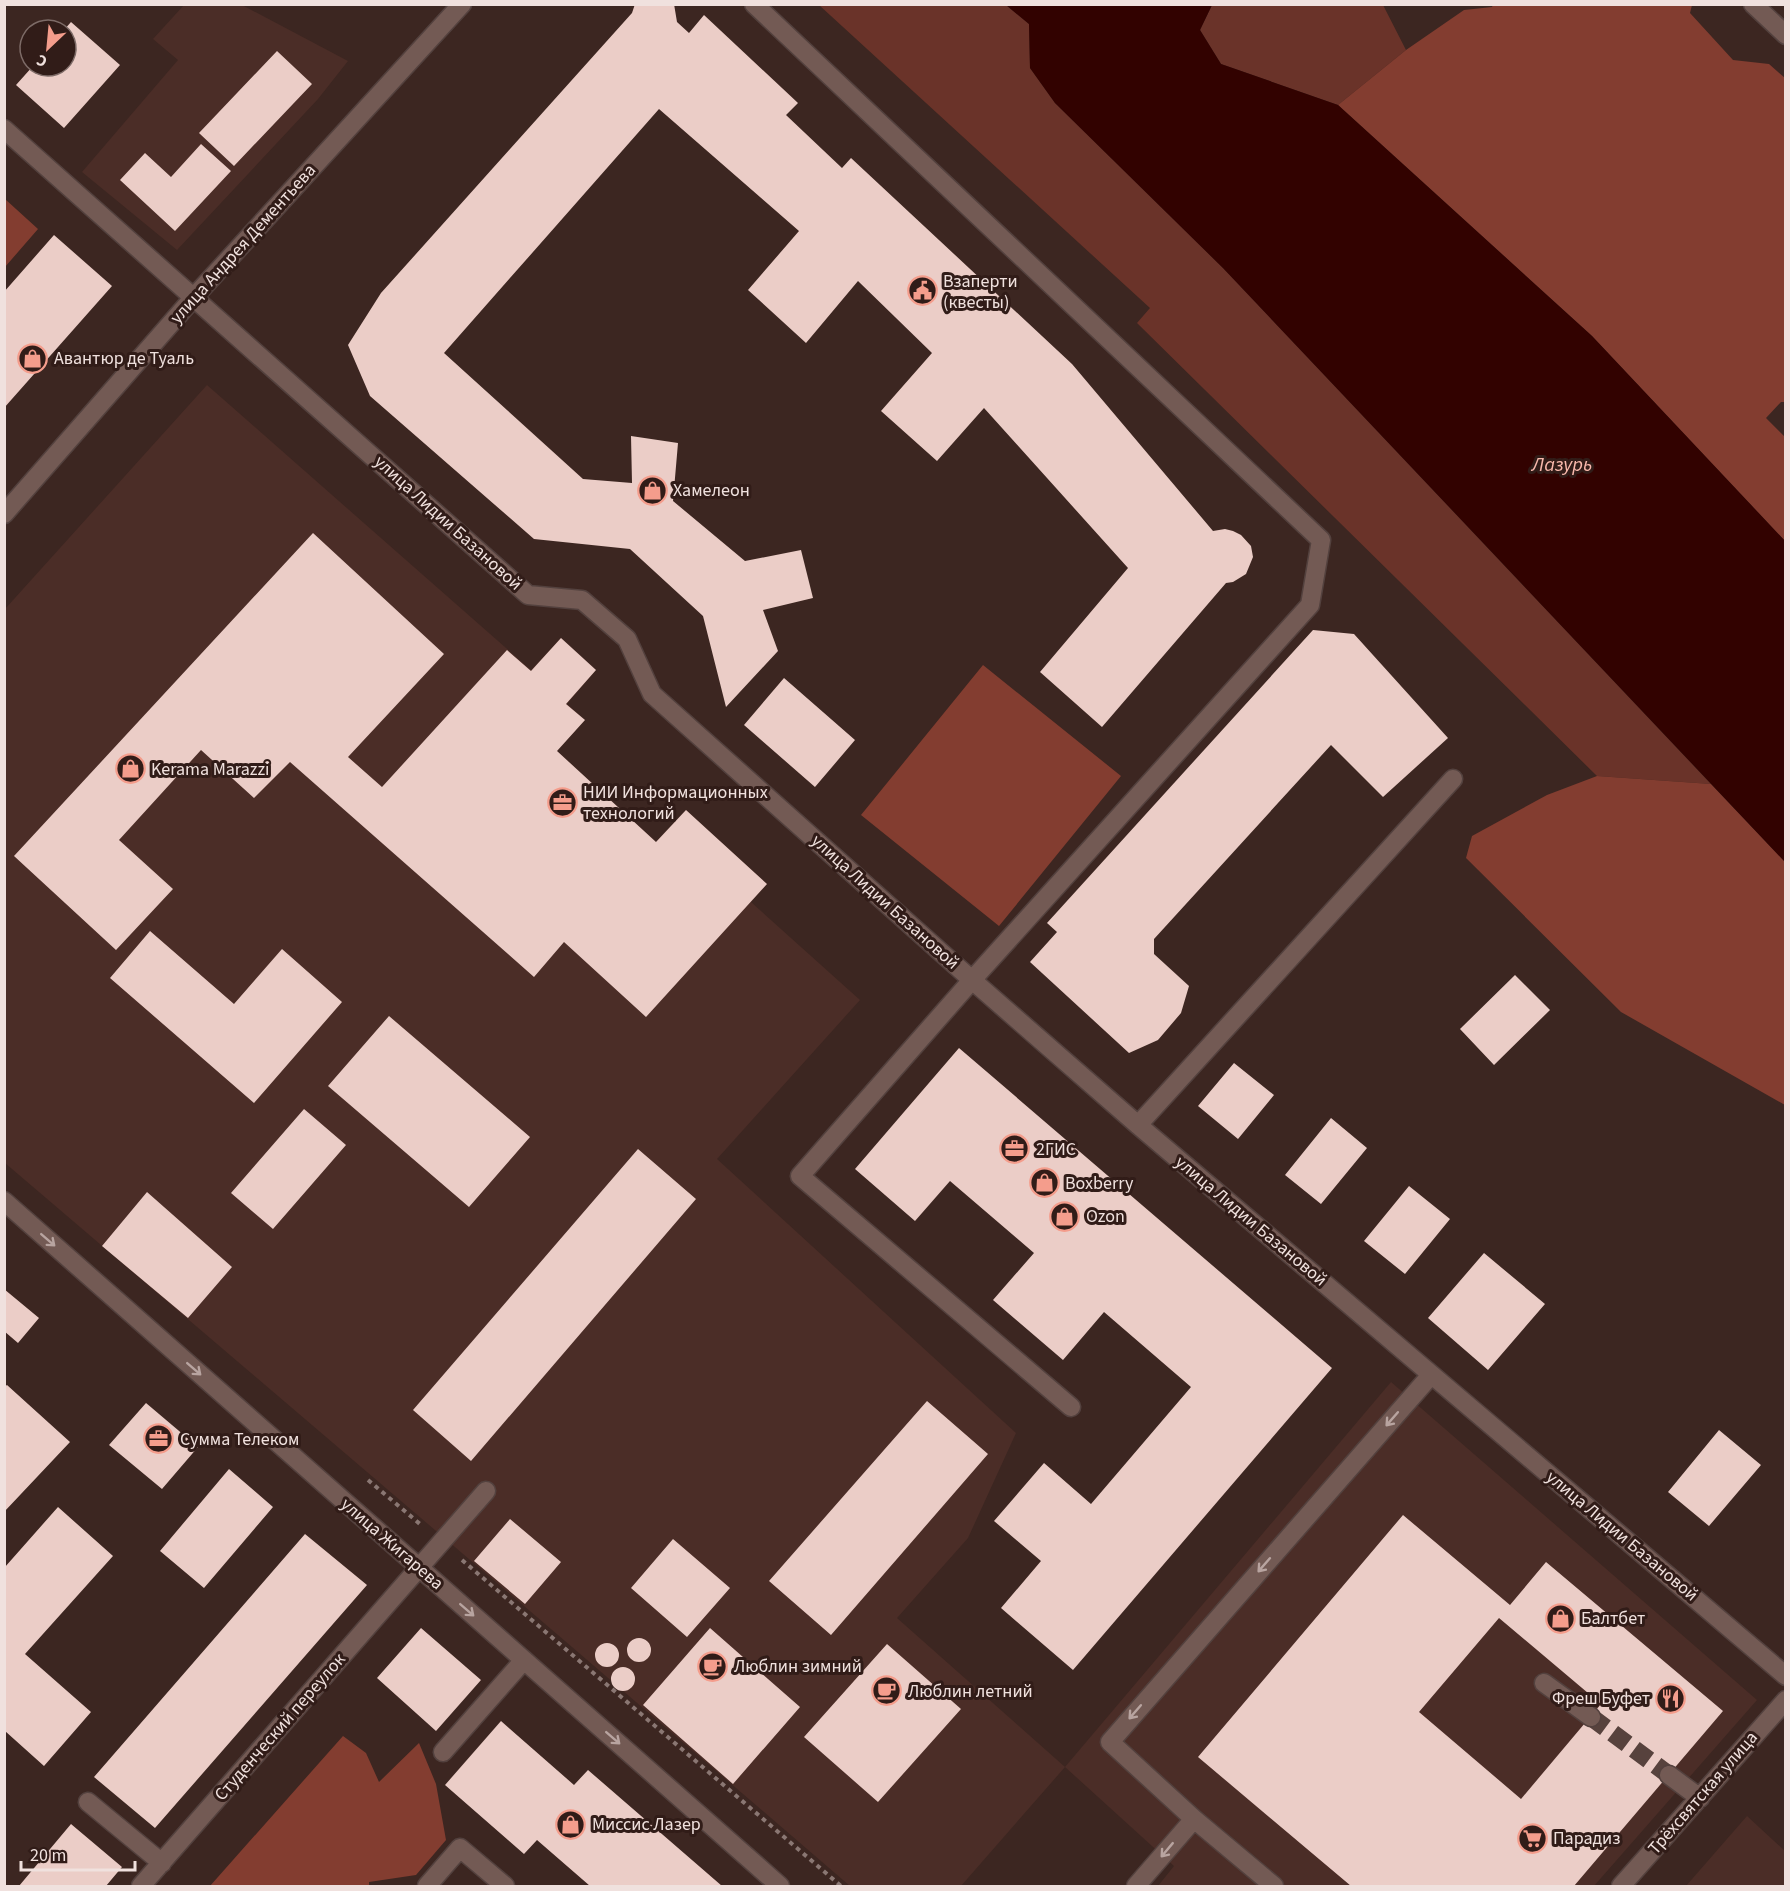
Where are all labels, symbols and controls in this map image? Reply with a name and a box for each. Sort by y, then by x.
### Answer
north arrow [18,18,78,78]
text: С [33,49,51,73]
street label: улица Андрея Дементьева [164,159,322,329]
place label: Взаперти (квесты) [943,269,1018,315]
public building icon: Взаперти (квесты) [906,275,938,307]
shop icon: Авантюр де Туаль [17,342,49,374]
place label: Авантюр де Туаль [54,346,194,371]
street label: улица Лидии Базановой [368,450,528,596]
water label: Лазурь [1531,451,1592,479]
shop icon: Хамелеон [636,474,668,506]
place label: Хамелеон [673,478,750,503]
shop icon: Kerama Marazzi [114,753,146,785]
place label: Kerama Marazzi [151,757,269,782]
place label: НИИ Информационных технологий [583,780,768,826]
office icon: НИИ Информационных технологий [546,786,578,818]
street label: улица Лидии Базановой [805,829,965,975]
office icon: 2ГИС [999,1133,1031,1165]
place label: 2ГИС [1036,1137,1076,1162]
street label: улица Лидии Базановой [1170,1150,1332,1292]
shop icon: Boxberry [1028,1167,1060,1199]
place label: Boxberry [1065,1171,1134,1196]
shop icon: Ozon [1049,1200,1081,1232]
place label: Ozon [1086,1204,1125,1229]
one-way arrow [40,1233,55,1247]
one-way arrow [187,1362,202,1376]
one-way arrow [1385,1411,1399,1426]
office icon: Сумма Телеком [143,1423,175,1455]
place label: Сумма Телеком [180,1427,300,1452]
street label: улица Лидии Базановой [1541,1465,1703,1607]
street label: улица Жигарева [335,1492,449,1596]
one-way arrow [1257,1557,1271,1572]
shop icon: Балтбет [1544,1602,1576,1634]
one-way arrow [459,1603,475,1616]
place label: Балтбет [1581,1606,1645,1631]
street label: Студенческий переулок [209,1648,351,1806]
cafe icon: Люблин зимний [697,1650,729,1682]
place label: Люблин зимний [734,1654,862,1679]
cafe icon: Люблин летний [871,1675,903,1707]
place label: Люблин летний [908,1679,1033,1704]
restaurant icon: Фреш Буфет [1655,1682,1687,1714]
place label: Фреш Буфет [1552,1686,1650,1711]
one-way arrow [1128,1704,1142,1719]
street label: Трёхсвятская улица [1642,1726,1764,1860]
one-way arrow [605,1732,621,1745]
shop icon: Миссис Лазер [555,1808,587,1840]
place label: Миссис Лазер [592,1812,701,1837]
supermarket icon: Парадиз [1516,1822,1548,1854]
place label: Парадиз [1553,1826,1620,1851]
scale bar [21,1834,135,1872]
one-way arrow [1161,1842,1174,1858]
text: 20 m [30,1843,66,1868]

